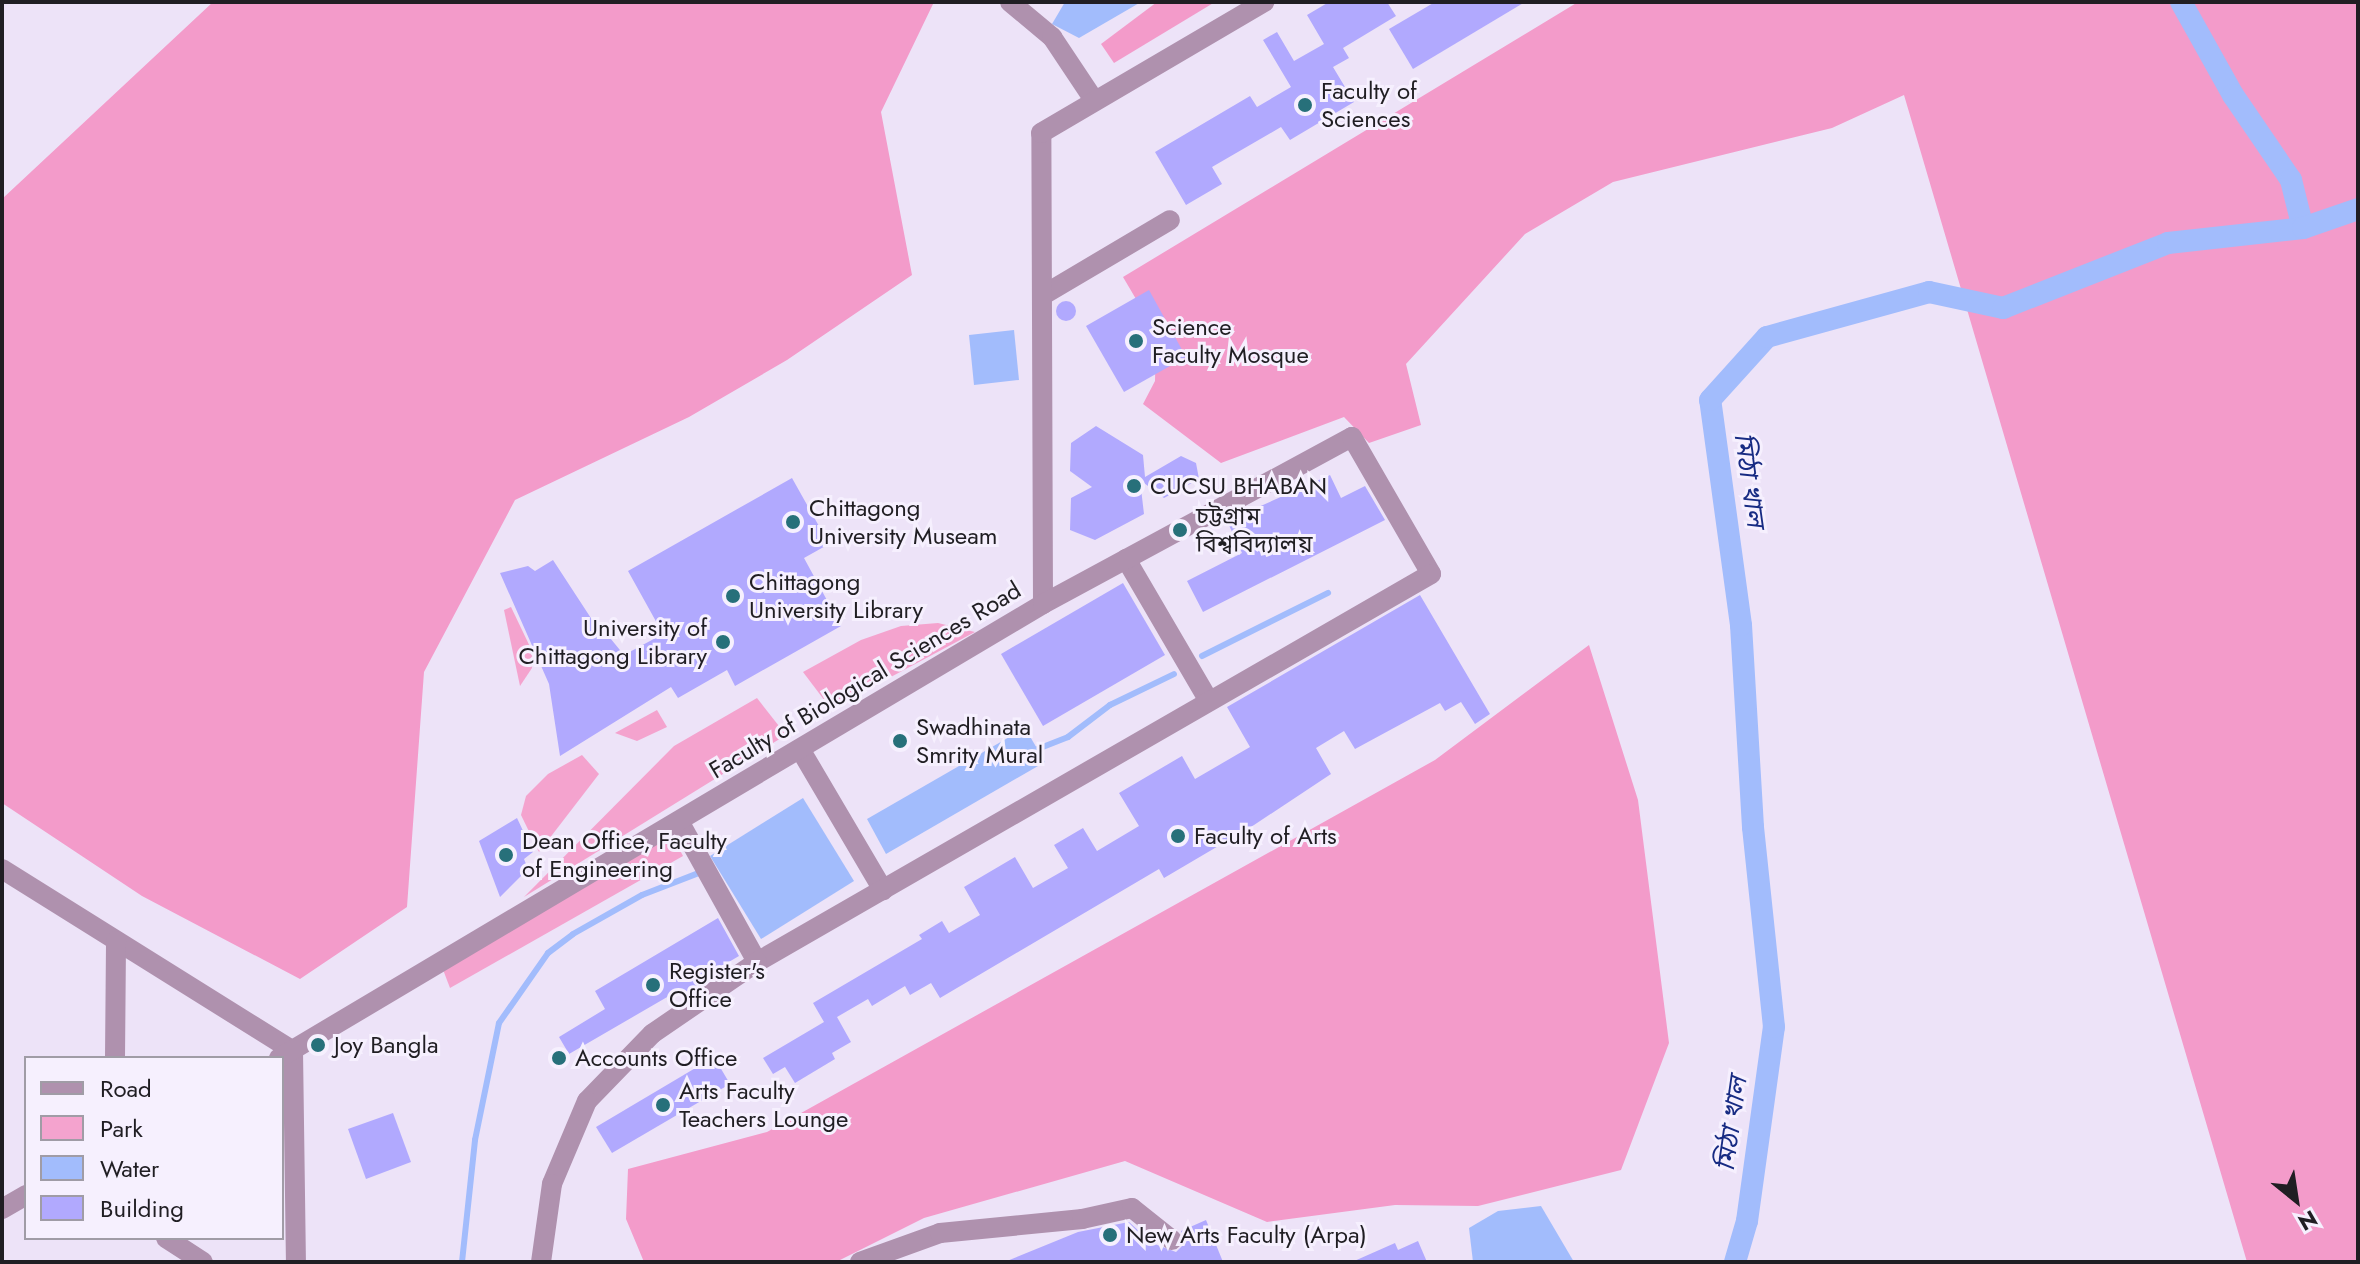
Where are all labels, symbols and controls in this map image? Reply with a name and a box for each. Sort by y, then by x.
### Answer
place label: Faculty of Sciences [1321,77,1417,133]
marker: Faculty of Sciences [1296,96,1314,114]
place label: Science Faculty Mosque [1152,313,1309,369]
marker: Science Faculty Mosque [1127,332,1145,350]
water label: মিঠা খাল [1727,431,1771,529]
place label: CUCSU BHABAN [1150,472,1327,500]
marker: CUCSU BHABAN [1125,477,1143,495]
place label: Chittagong University Museam [809,494,997,550]
place label: চট্টগ্রাম বিশ্ববিদ্যালয় [1196,502,1312,558]
marker: Chittagong University Museam [784,513,802,531]
marker: চট্টগ্রাম বিশ্ববিদ্যালয় [1171,521,1189,539]
place label: Chittagong University Library [749,568,923,624]
street label: Faculty of Biological Sciences Road [704,575,1026,785]
marker: Chittagong University Library [724,587,742,605]
place label: University of Chittagong Library [518,614,707,670]
marker: University of Chittagong Library [714,633,732,651]
place label: Swadhinata Smrity Mural [916,713,1043,769]
marker: Swadhinata Smrity Mural [891,732,909,750]
place label: Faculty of Arts [1194,822,1337,850]
place label: Dean Office, Faculty of Engineering [522,827,727,883]
marker: Faculty of Arts [1169,827,1187,845]
marker: Dean Office, Faculty of Engineering [497,846,515,864]
place label: Register's Office [669,957,765,1013]
marker: Register's Office [644,976,662,994]
place label: Joy Bangla [334,1031,439,1059]
marker: Joy Bangla [309,1036,327,1054]
place label: Accounts Office [575,1044,737,1072]
marker: Accounts Office [550,1049,568,1067]
legend [24,1056,284,1240]
text: Road [100,1071,152,1106]
water label: মিঠা খাল [1710,1075,1754,1173]
place label: Arts Faculty Teachers Lounge [679,1077,848,1133]
marker: Arts Faculty Teachers Lounge [654,1096,672,1114]
text: Park [100,1111,143,1146]
text: Water [100,1151,159,1186]
north arrow [2256,1160,2336,1240]
text: Building [100,1191,184,1226]
text: N [2292,1203,2324,1239]
place label: New Arts Faculty (Arpa) [1126,1221,1367,1249]
marker: New Arts Faculty (Arpa) [1101,1226,1119,1244]

